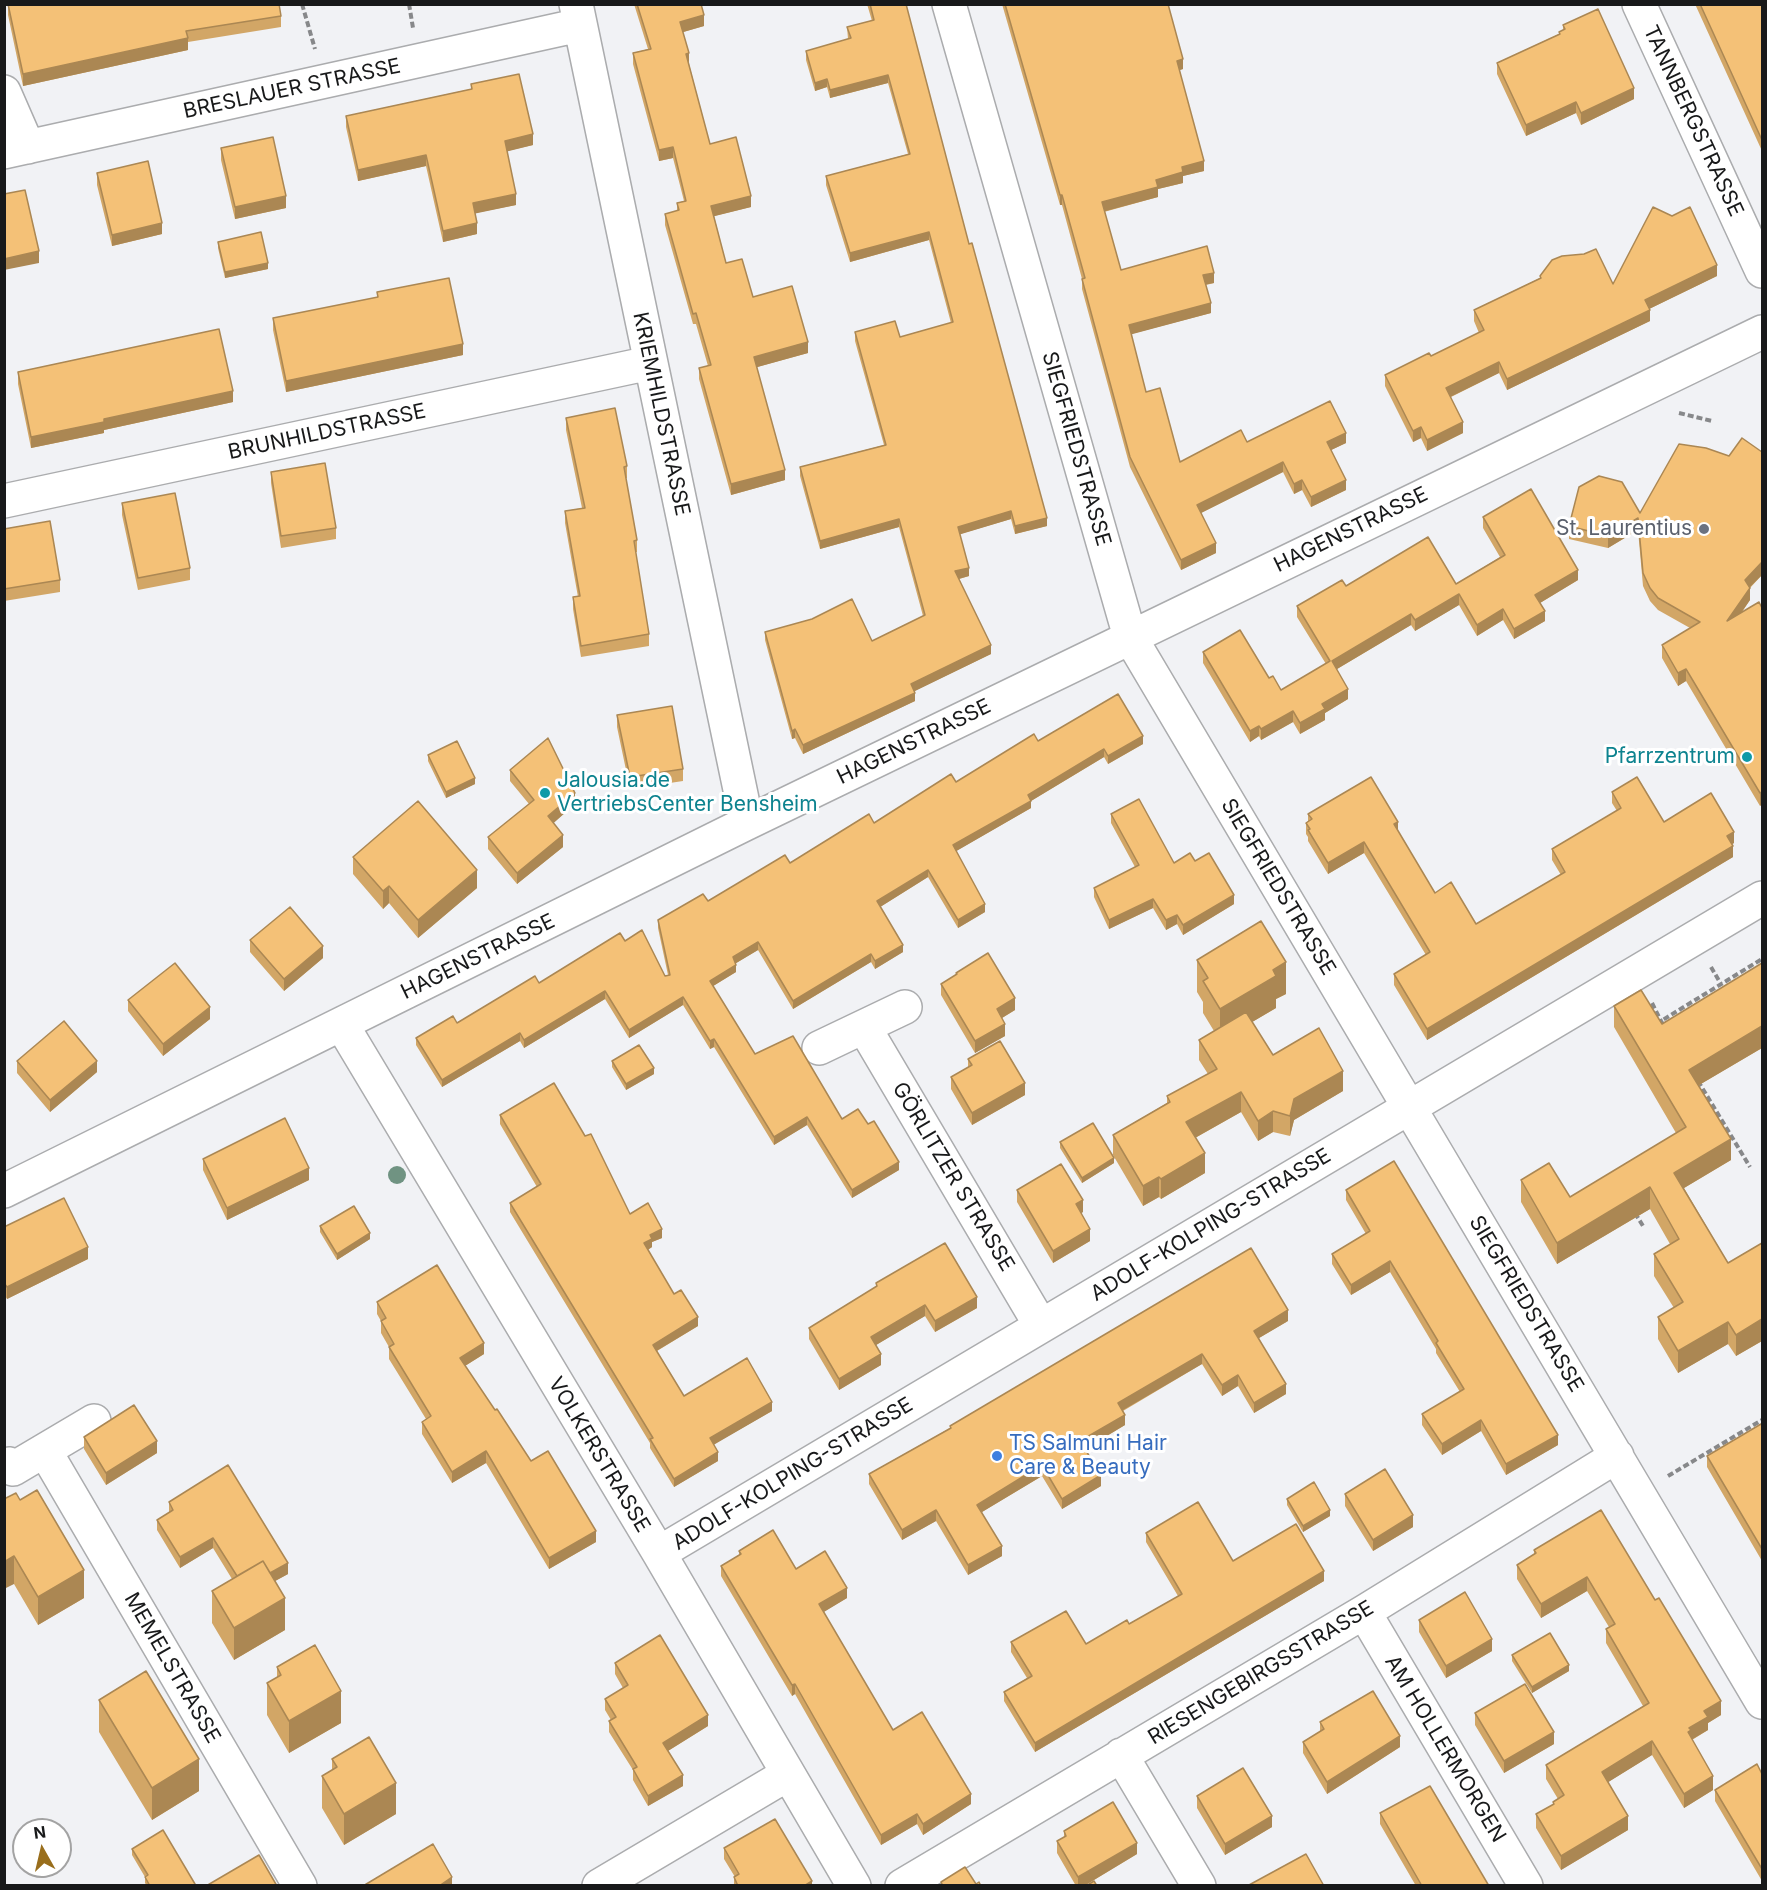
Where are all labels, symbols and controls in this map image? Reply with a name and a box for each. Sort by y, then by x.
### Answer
street label: TANNBERGSTRASSE [1638,21,1748,221]
street label: BRESLAUER STRASSE [181,54,403,124]
street label: KRIEMHILDSTRASSE [627,310,695,518]
street label: SIEGFRIEDSTRASSE [1036,349,1116,549]
street label: BRUNHILDSTRASSE [226,399,428,465]
street label: HAGENSTRASSE [1270,482,1432,578]
place label: St. Laurentius [1556,516,1692,542]
marker: St. Laurentius [1697,522,1711,536]
street label: HAGENSTRASSE [833,694,995,790]
place label: Pfarrzentrum [1605,744,1735,770]
marker: Pfarrzentrum [1740,750,1754,764]
place label: Jalousia.de VertriebsCenter Bensheim [557,768,818,818]
marker: Jalousia.de VertriebsCenter Bensheim [538,786,552,800]
street label: SIEGFRIEDSTRASSE [1215,794,1341,980]
street label: HAGENSTRASSE [397,909,559,1005]
street label: GÖRLITZER STRASSE [887,1078,1019,1276]
street label: ADOLF-KOLPING-STRASSE [1086,1143,1336,1307]
street label: SIEGFRIEDSTRASSE [1463,1211,1589,1397]
street label: VOLKERSTRASSE [543,1373,655,1537]
street label: ADOLF-KOLPING-STRASSE [668,1392,918,1556]
place label: TS Salmuni Hair Care & Beauty [1009,1431,1167,1481]
marker: TS Salmuni Hair Care & Beauty [990,1449,1004,1463]
street label: MEMELSTRASSE [119,1588,225,1748]
street label: RIESENGEBIRGSSTRASSE [1144,1596,1378,1750]
street label: AM HOLLERMORGEN [1379,1651,1511,1847]
north arrow [12,1818,72,1878]
text: N [32,1821,47,1843]

